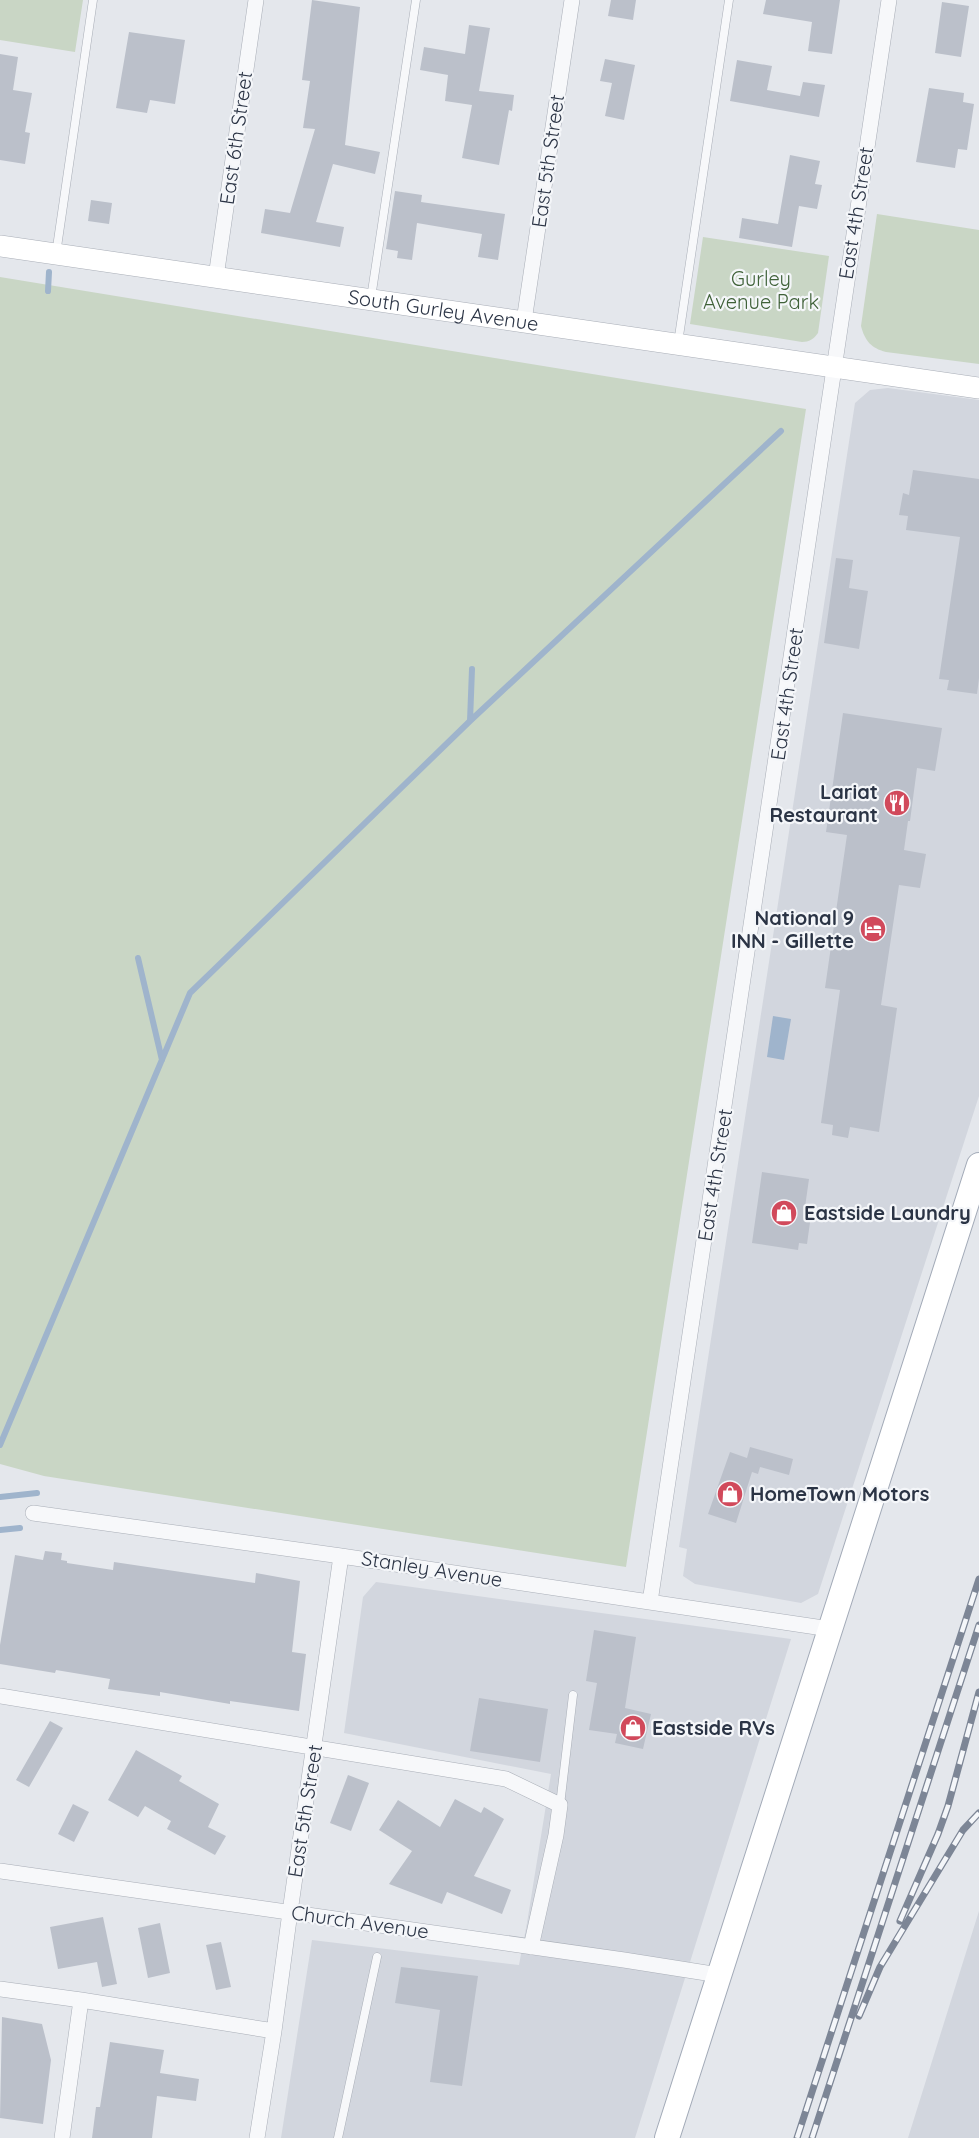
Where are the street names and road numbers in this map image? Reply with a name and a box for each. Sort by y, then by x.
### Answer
street label: East 6th Street [214,70,257,206]
street label: East 5th Street [526,92,569,229]
street label: East 4th Street [833,145,878,281]
street label: South Gurley Avenue [347,284,540,336]
street label: East 4th Street [765,626,808,762]
street label: East 4th Street [692,1107,737,1243]
street label: Stanley Avenue [360,1545,504,1592]
street label: East 5th Street [282,1742,327,1879]
street label: Church Avenue [290,1899,430,1944]

